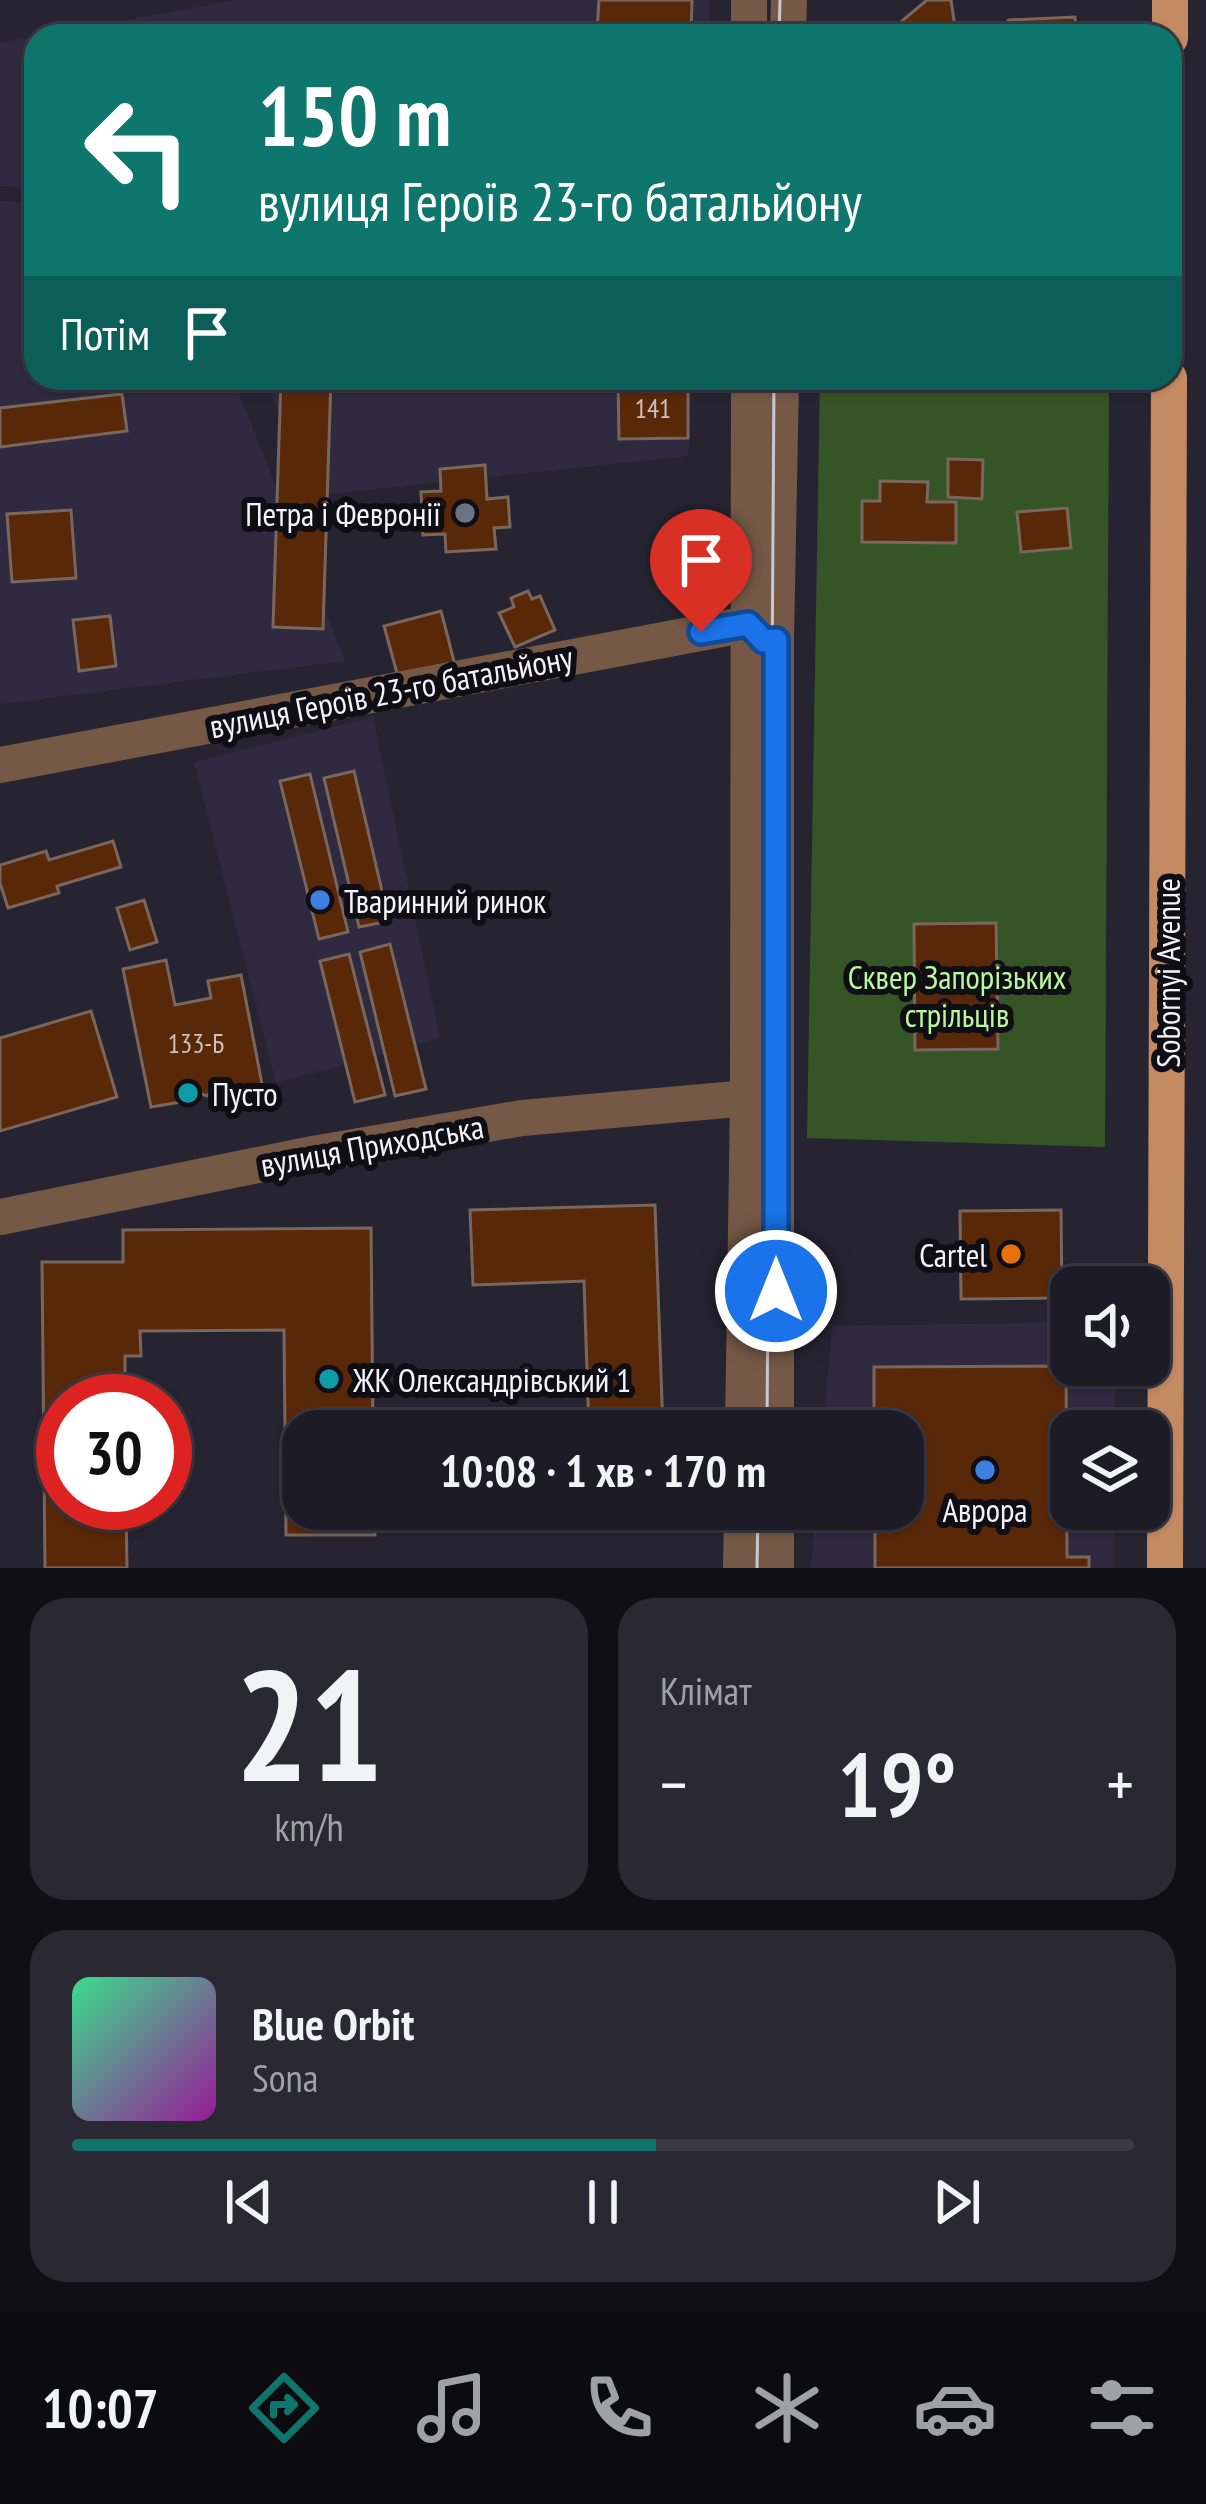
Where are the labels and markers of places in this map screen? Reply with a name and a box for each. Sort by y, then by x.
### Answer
place label: Петра і Февронії [245,492,441,535]
marker: Петра і Февронії [452,500,478,526]
pin [650,509,752,632]
place label: Тваринний ринок [344,879,546,922]
marker: Тваринний ринок [307,887,333,913]
place label: Пусто [212,1072,277,1115]
marker: Пусто [175,1080,201,1106]
place label: Cartel [919,1233,987,1276]
marker: Cartel [998,1241,1024,1267]
place label: ЖК Олександрівський 1 [352,1358,631,1401]
marker: ЖК Олександрівський 1 [316,1366,342,1392]
marker: Аврора [972,1457,998,1483]
place label: Аврора [942,1488,1028,1531]

